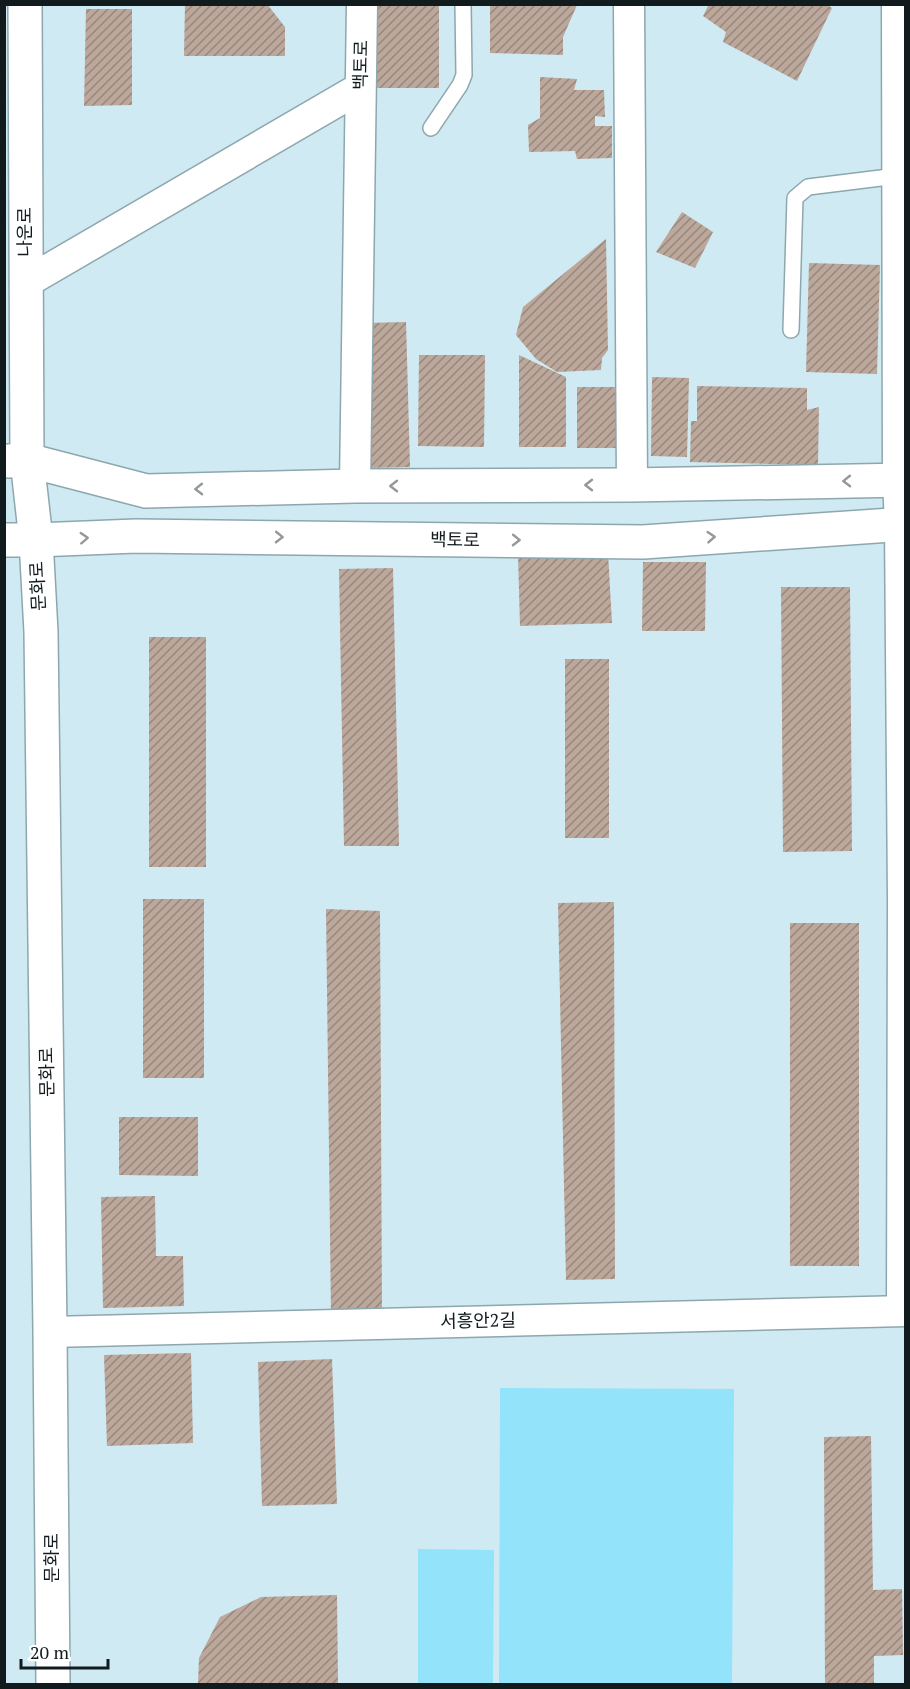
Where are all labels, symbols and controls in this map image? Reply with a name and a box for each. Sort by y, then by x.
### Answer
street label: 백토로 [348,40,372,90]
street label: 나운로 [12,207,36,257]
one-way arrow [843,474,852,487]
one-way arrow [585,479,594,491]
one-way arrow [390,480,399,492]
one-way arrow [195,483,204,496]
street label: 백토로 [430,527,480,551]
one-way arrow [79,531,88,544]
one-way arrow [274,531,283,544]
one-way arrow [706,531,715,544]
one-way arrow [511,534,520,547]
street label: 문화로 [24,561,50,611]
street label: 문화로 [34,1047,58,1097]
street label: 서흥안2길 [440,1307,516,1333]
street label: 문화로 [39,1533,63,1583]
scale bar [21,1632,108,1670]
text: 20 m [30,1640,70,1664]

